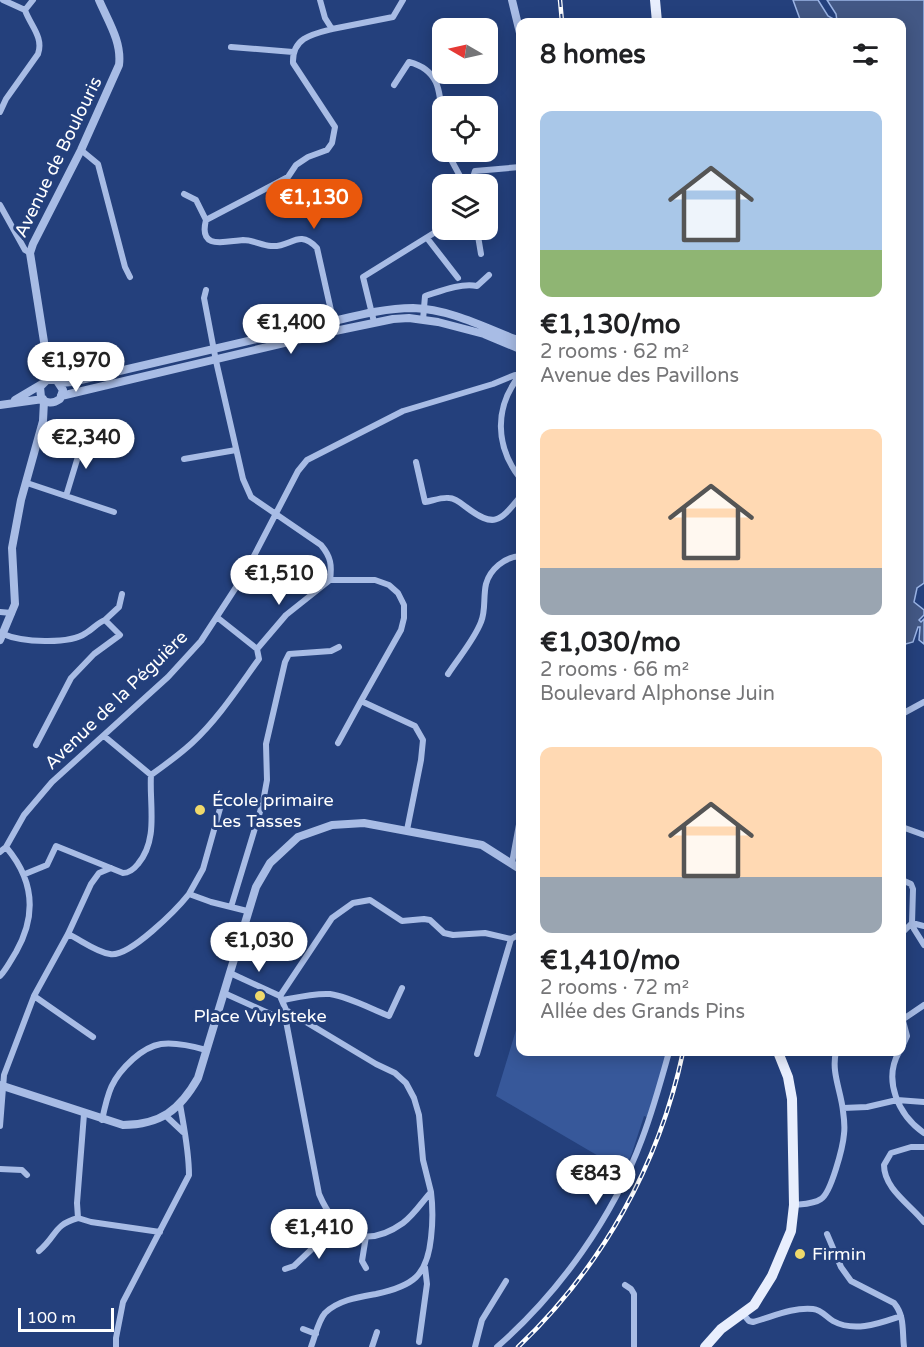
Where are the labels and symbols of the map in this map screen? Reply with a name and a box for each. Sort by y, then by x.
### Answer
north arrow [432,18,498,84]
street label: Avenue de Boulouris [10,73,106,241]
pin: €1,130 [265,179,363,230]
pin: €1,400 [242,304,340,355]
pin: €1,970 [27,342,125,393]
pin: €2,340 [37,419,135,470]
pin: €1,510 [230,555,328,606]
street label: Avenue de la Péguière [40,626,192,774]
place label: École primaire Les Tasses [212,789,334,832]
marker: École primaire Les Tasses [193,803,207,817]
pin: €1,030 [210,922,308,973]
marker: Place Vuylsteke [253,989,267,1003]
place label: Place Vuylsteke [193,1005,327,1027]
pin: €843 [560,1155,632,1206]
pin: €1,410 [270,1209,368,1260]
place label: Firmin [812,1243,866,1265]
marker: Firmin [793,1247,807,1261]
scale bar [18,1305,114,1332]

